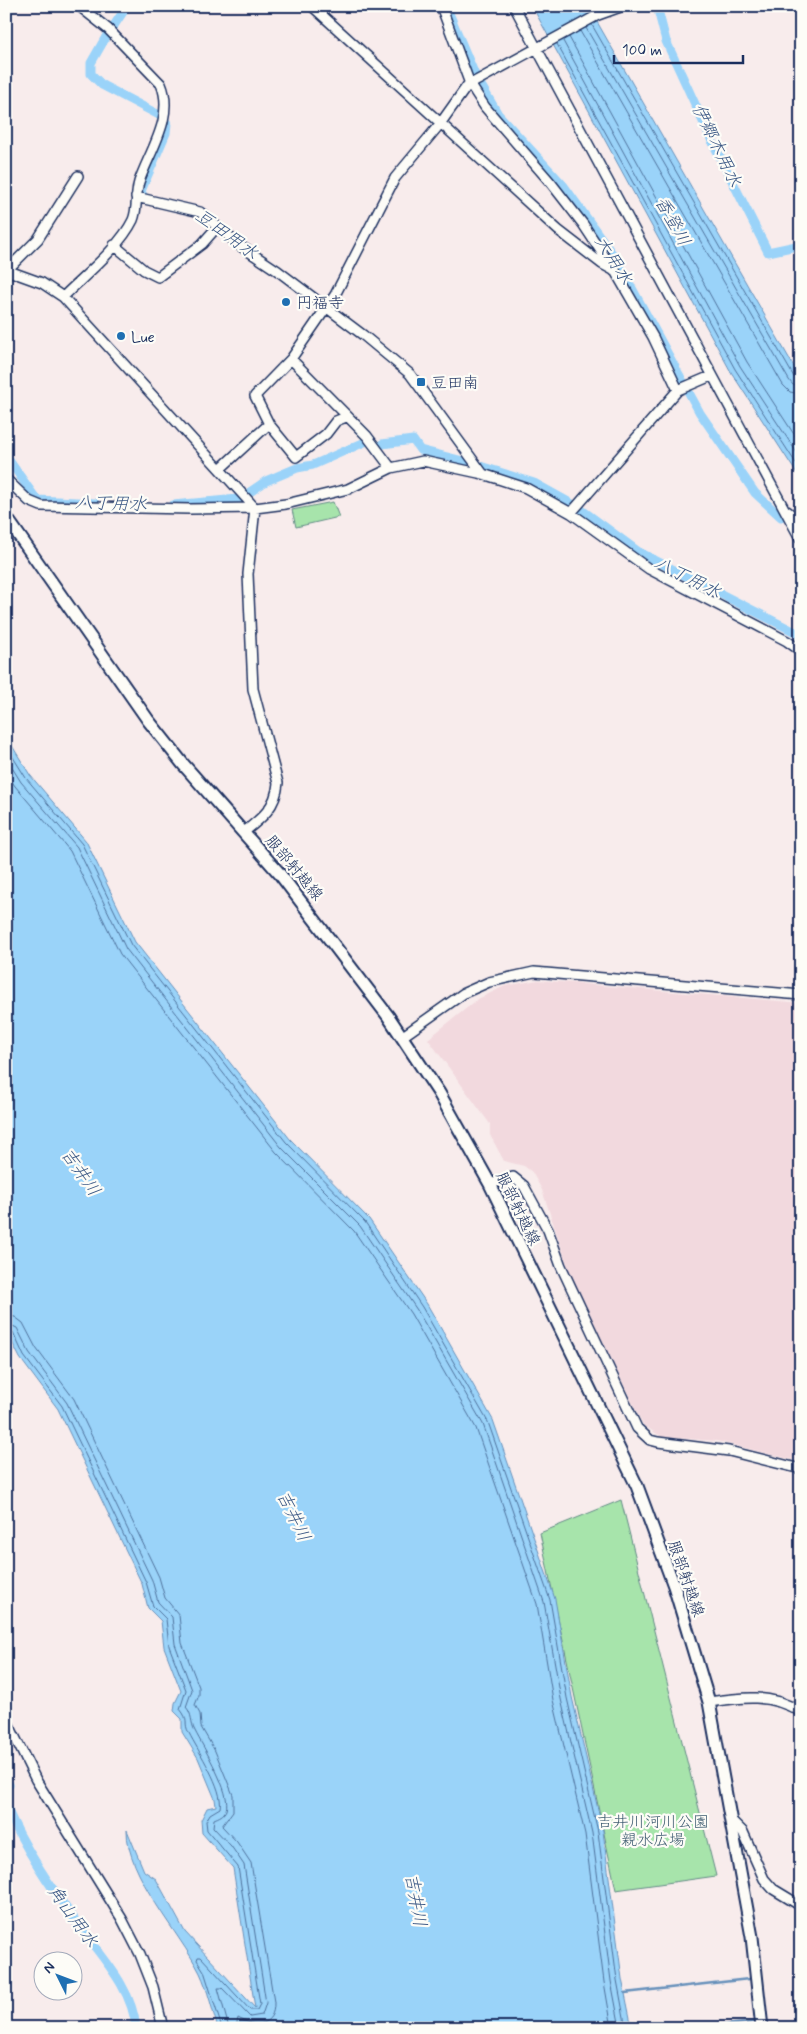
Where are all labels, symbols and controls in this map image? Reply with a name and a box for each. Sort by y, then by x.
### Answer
scale bar [614,32,743,64]
text: 100 m [622,41,662,61]
water label: 伊郷木用水 [686,100,747,191]
water label: 香登川 [649,192,696,251]
water label: 豆田用水 [190,204,263,266]
water label: 大用水 [589,231,638,290]
place label: 円福寺 [296,293,344,314]
marker: 円福寺 [280,296,292,308]
place label: Lue [131,327,155,348]
marker: Lue [115,330,127,342]
place label: 豆田南 [431,373,479,394]
marker: 豆田南 [415,376,427,388]
water label: 八丁用水 [75,491,147,517]
water label: 八丁用水 [650,551,725,605]
street label: 服部射越線 [260,831,328,905]
water label: 吉井川 [55,1144,105,1202]
street label: 服部射越線 [491,1168,545,1249]
water label: 吉井川 [270,1487,316,1546]
street label: 服部射越線 [663,1537,709,1620]
park label: 吉井川河川公園 親水広場 [597,1812,709,1851]
water label: 吉井川 [399,1872,432,1929]
water label: 角山用水 [41,1880,103,1953]
north arrow [32,1952,82,2002]
text: N [39,1958,59,1977]

